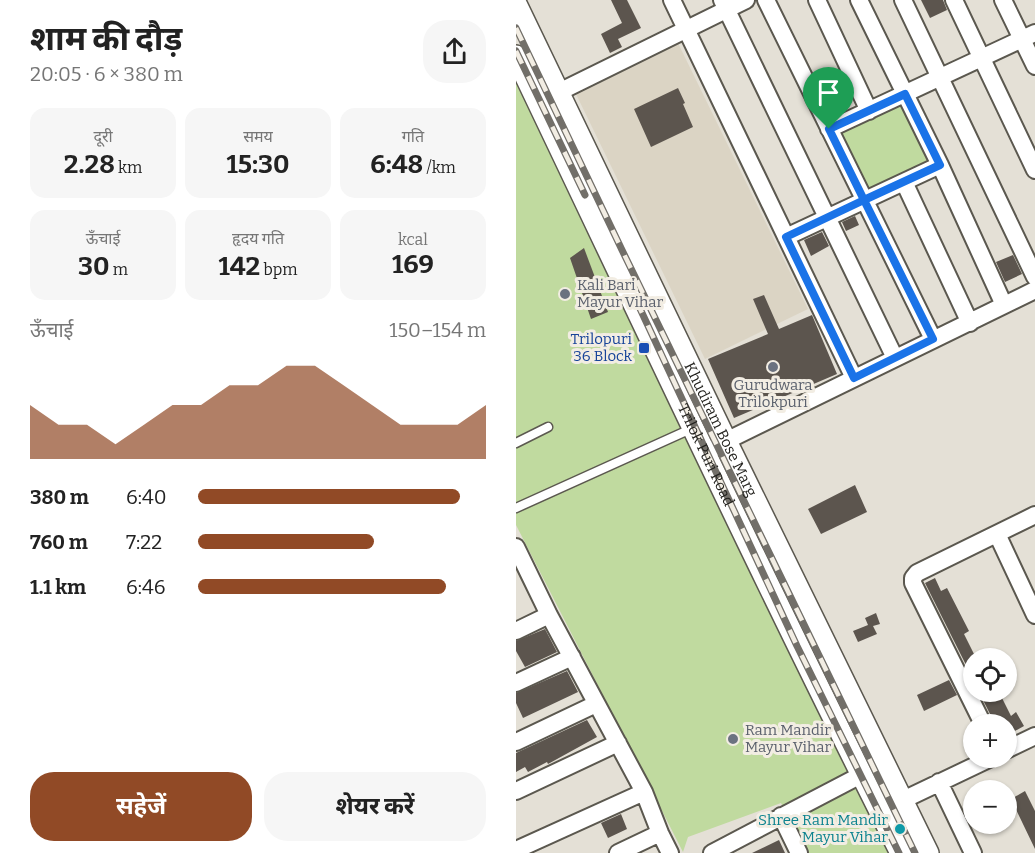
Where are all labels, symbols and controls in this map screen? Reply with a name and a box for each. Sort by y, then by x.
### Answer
text: शाम की दौड़ [30,19,182,59]
button: share [423,20,486,83]
text: 20:05 · 6 × 380 m [30,62,183,86]
pin [803,67,854,129]
icon: arrive [812,76,845,109]
text: दूरी [93,127,113,146]
text: समय [243,127,273,146]
text: गति [402,127,424,146]
text: 2.28 [64,149,115,180]
text: 15:30 [227,149,290,180]
text: 6:48 [370,149,423,180]
text: km [115,158,142,177]
text: /km [423,158,456,177]
text: ऊँचाई [86,229,120,248]
text: हृदय गति [232,229,284,248]
text: kcal [398,230,428,249]
text: 169 [392,249,434,280]
text: 30 [78,251,110,282]
text: 142 [219,251,260,282]
text: m [110,260,128,279]
text: bpm [260,260,297,279]
place label: Kali Bari Mayur Vihar [577,276,664,311]
marker: Kali Bari Mayur Vihar [558,287,572,301]
text: ऊँचाई [30,318,73,342]
text: 150–154 m [389,318,486,342]
place label: Trilopuri 36 Block [571,330,633,365]
marker: Trilopuri 36 Block [637,341,651,355]
street label: Khudiram Bose Marg [680,359,761,499]
marker: Gurudwara Trilokpuri [766,360,780,374]
place label: Gurudwara Trilokpuri [734,376,812,411]
street label: Trilok Puri Road [674,401,738,509]
text: 380 m [30,485,89,509]
text: 6:40 [126,485,166,509]
text: 760 m [30,530,88,554]
text: 7:22 [126,530,162,554]
text: 1.1 km [30,575,86,599]
text: 6:46 [126,575,165,599]
map controls [963,648,1017,834]
button: locate [963,648,1017,702]
button: + [963,714,1017,768]
place label: Ram Mandir Mayur Vihar [745,721,832,756]
marker: Ram Mandir Mayur Vihar [726,732,740,746]
button: सहेजें [30,772,252,841]
button: शेयर करें [264,772,486,841]
button: − [963,780,1017,834]
place label: Shree Ram Mandir Mayur Vihar [758,811,888,846]
marker: Shree Ram Mandir Mayur Vihar [893,822,907,836]

